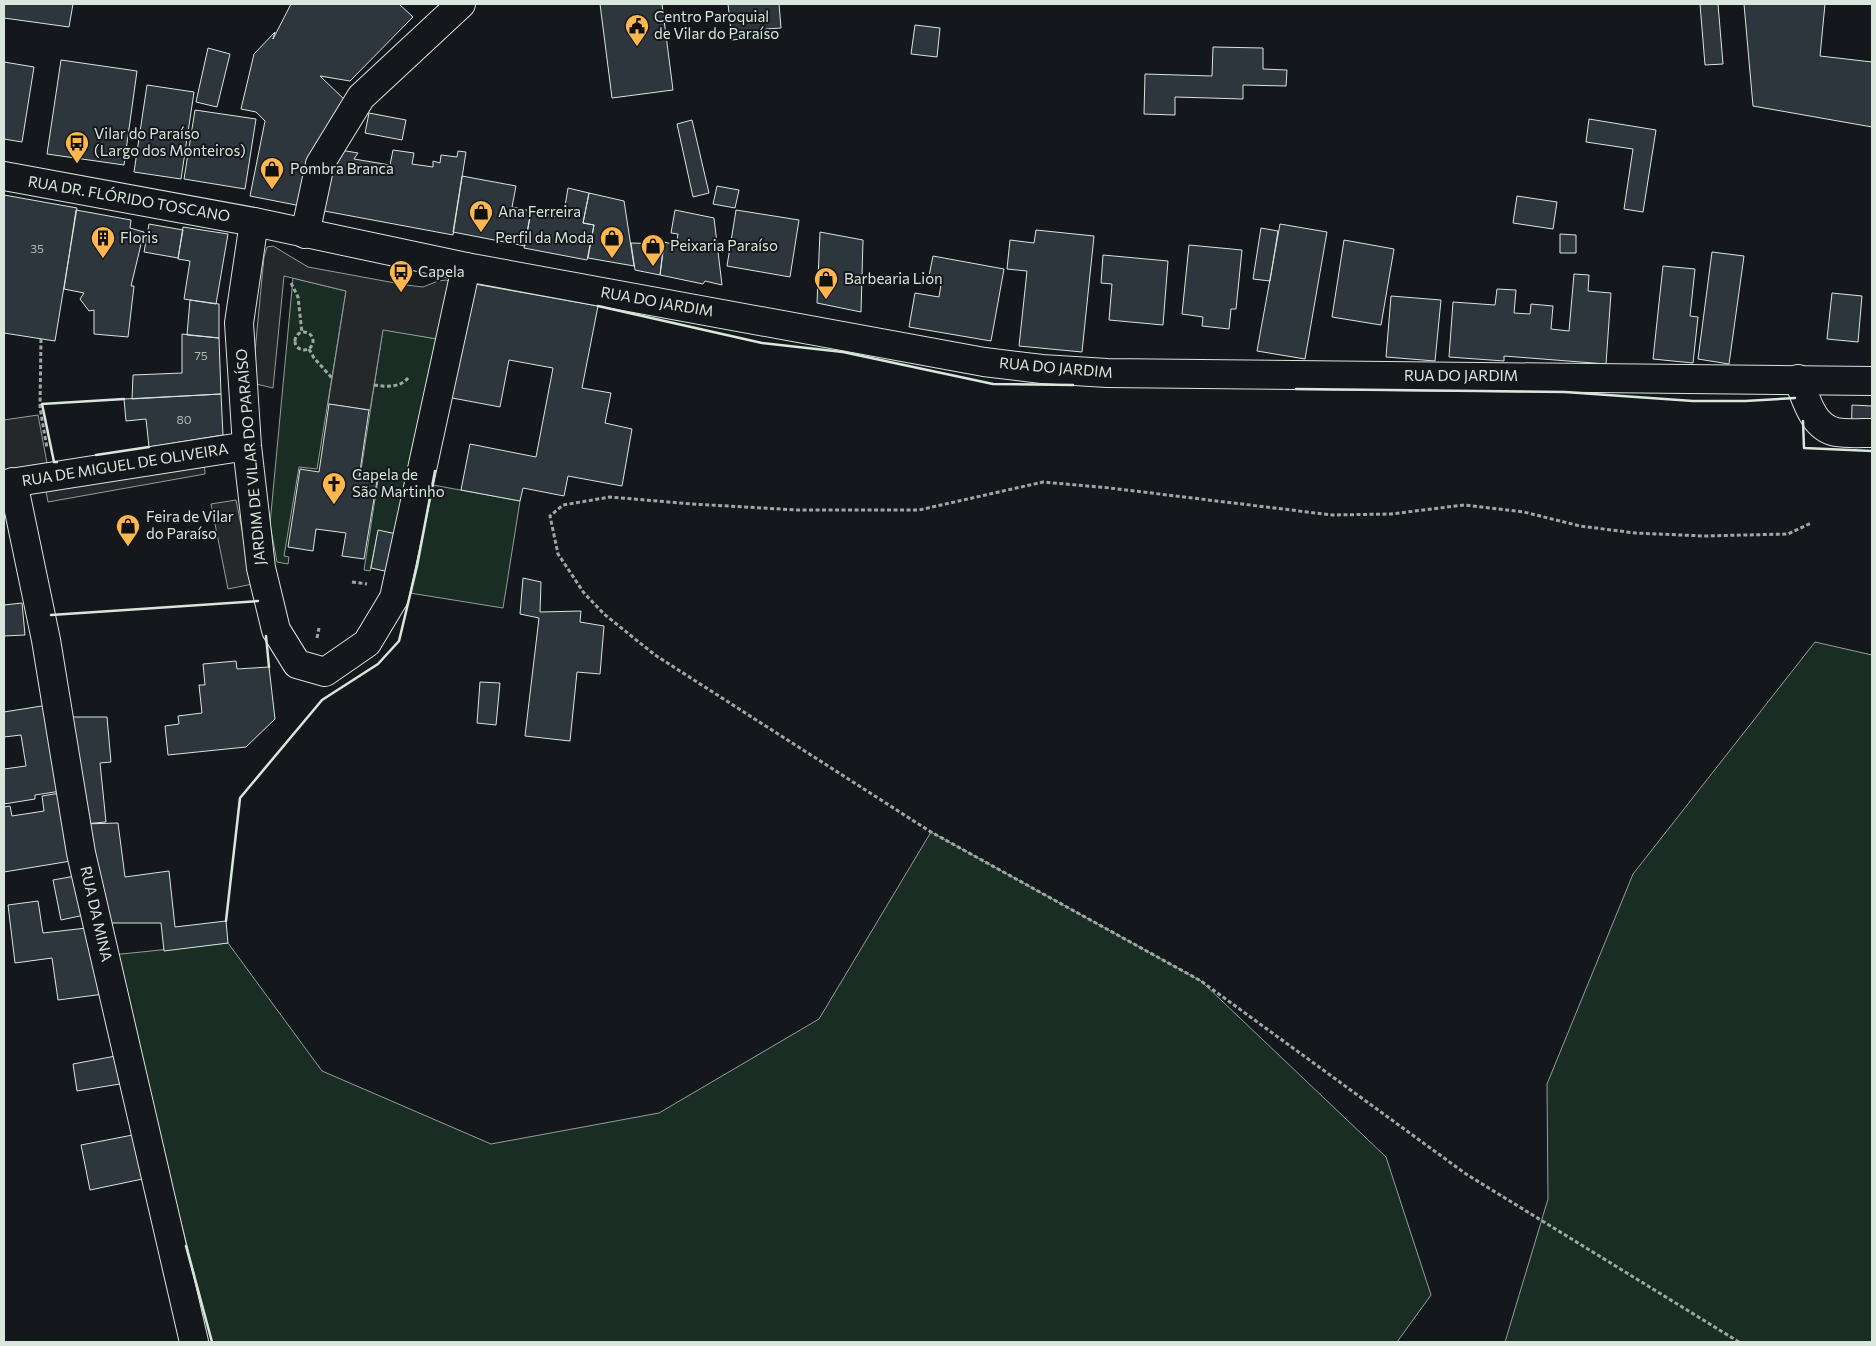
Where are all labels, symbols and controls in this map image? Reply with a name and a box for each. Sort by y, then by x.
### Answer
place label: Centro Paroquial de Vilar do Paraíso [654,7,779,42]
public building icon: Centro Paroquial de Vilar do Paraíso [624,13,650,47]
place label: Vilar do Paraíso (Largo dos Monteiros) [94,124,246,159]
bus stop icon: Vilar do Paraíso (Largo dos Monteiros) [64,130,90,164]
shop icon: Pombra Branca [259,156,285,190]
place label: Pombra Branca [290,159,394,177]
street label: RUA DR. FLÓRIDO TOSCANO [27,170,232,225]
shop icon: Ana Ferreira [468,199,494,233]
place label: Ana Ferreira [498,202,581,220]
building icon: Floris [90,225,116,259]
shop icon: Perfil da Moda [599,225,625,259]
place label: Floris [120,228,158,246]
place label: Perfil da Moda [495,228,594,246]
shop icon: Peixaria Paraíso [640,233,666,267]
place label: Peixaria Paraíso [670,236,778,254]
house number: 35 [30,241,44,255]
bus stop icon: Capela [388,259,414,293]
place label: Capela [418,262,465,280]
shop icon: Barbearia Lion [813,266,839,300]
place label: Barbearia Lion [844,269,943,287]
street label: RUA DO JARDIM [599,282,715,320]
house number: 75 [194,348,208,362]
street label: JARDIM DE VILAR DO PARAÍSO [231,348,268,566]
street label: RUA DO JARDIM [999,353,1114,381]
street label: RUA DO JARDIM [1404,366,1518,384]
house number: 80 [176,412,192,426]
street label: RUA DE MIGUEL DE OLIVEIRA [20,439,229,489]
place label: Capela de São Martinho [352,465,445,500]
church icon: Capela de São Martinho [321,471,347,505]
place label: Feira de Vilar do Paraíso [146,507,234,542]
shop icon: Feira de Vilar do Paraíso [115,513,141,547]
street label: RUA DA MINA [77,864,117,963]

